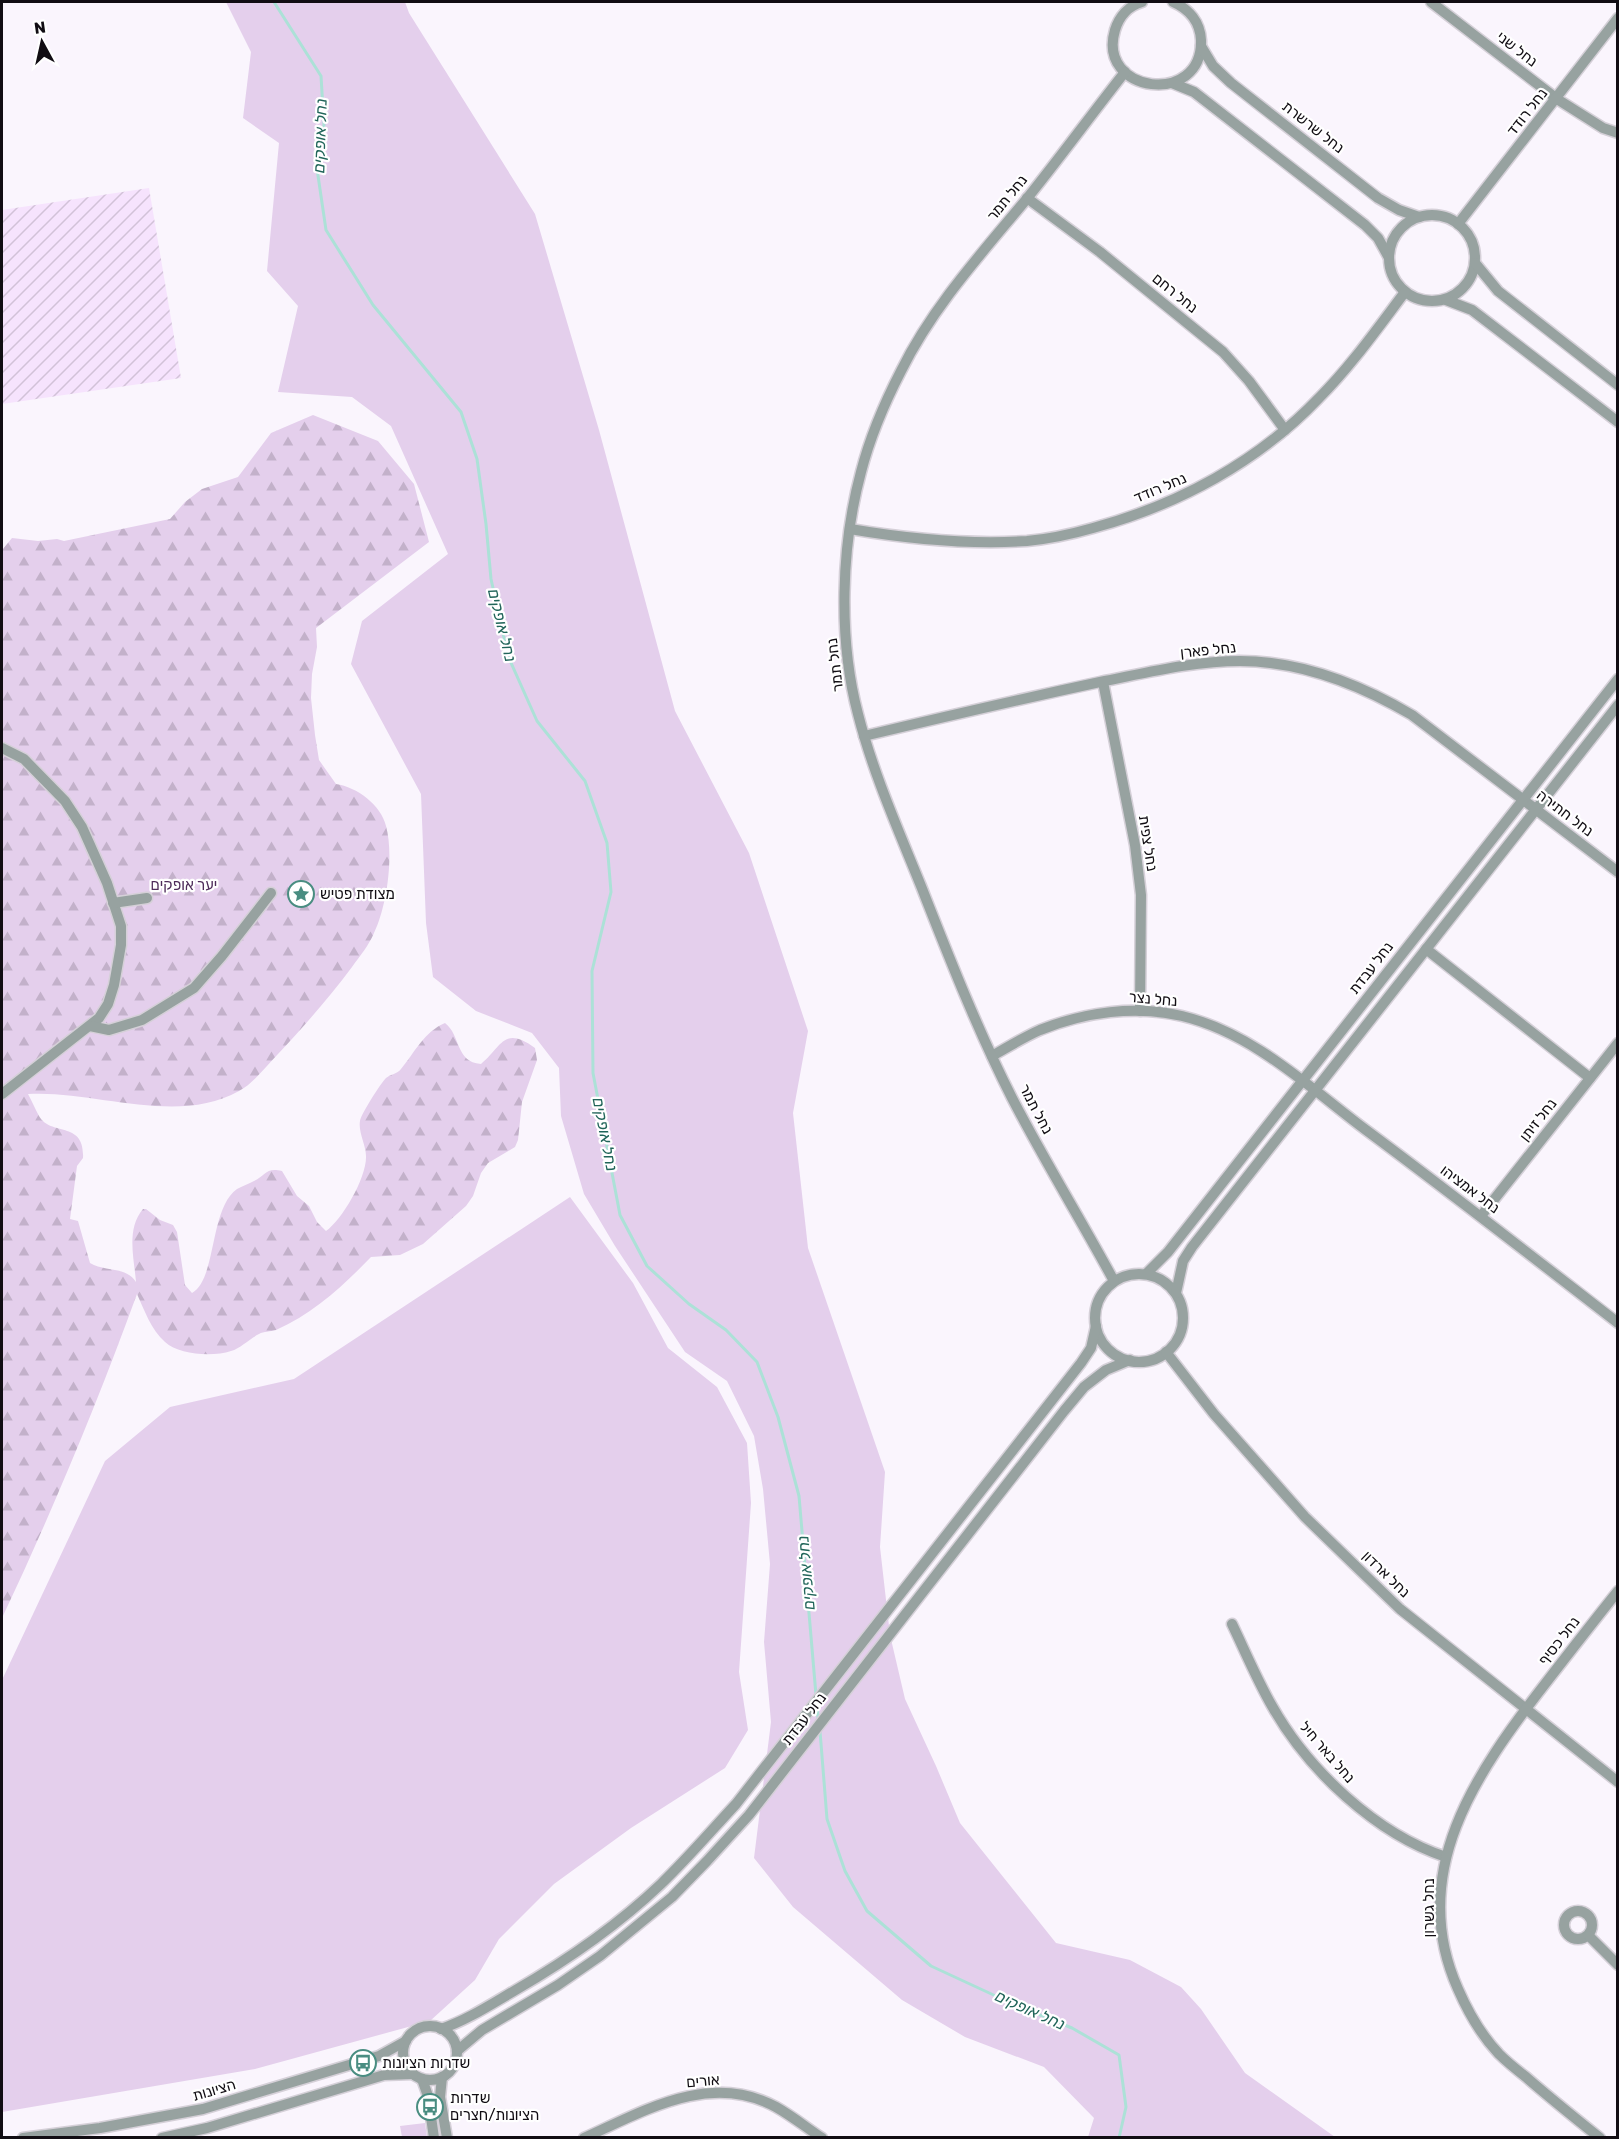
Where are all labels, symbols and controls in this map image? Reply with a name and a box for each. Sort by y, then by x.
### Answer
north arrow [12,12,72,72]
text: N [33,17,47,38]
street label: נחל שני [1493,27,1541,71]
street label: נחל רודד [1503,85,1551,139]
street label: נחל שרשרת [1278,97,1348,157]
water label: נחל אופקים [309,98,331,174]
street label: נחל תמר [983,171,1031,225]
street label: נחל רחם [1149,269,1201,317]
street label: נחל רודד [1131,469,1189,507]
water label: נחל אופקים [484,587,520,663]
street label: נחל תמר [823,637,847,693]
street label: נחל פארן [1179,638,1237,662]
street label: נחל חתירה [1533,786,1597,840]
street label: נחל צפית [1135,814,1161,872]
park label: יער אופקים [151,876,217,894]
place icon: מצודת פטיש [286,879,316,909]
place label: מצודת פטיש [320,885,395,903]
street label: נחל עבדת [1345,938,1397,998]
street label: נחל נצר [1128,988,1178,1010]
street label: נחל תמר [1015,1081,1057,1137]
street label: נחל זיתן [1516,1095,1560,1145]
water label: נחל אופקים [589,1096,621,1172]
street label: נחל אמציהו [1437,1161,1503,1217]
water label: נחל אופקים [793,1535,819,1611]
street label: נחל ארדון [1358,1547,1414,1601]
street label: נחל כסיף [1535,1613,1583,1669]
street label: נחל עבדת [778,1689,830,1749]
street label: נחל באר חיל [1295,1718,1359,1786]
street label: נחל גשרון [1420,1878,1438,1938]
water label: נחל אופקים [992,1986,1068,2034]
bus stop icon: שדרות הציונות [348,2048,378,2078]
place label: שדרות הציונות [382,2054,470,2072]
street label: אורים [686,2071,721,2091]
street label: הציונות [190,2075,238,2105]
place label: שדרות הציונות/חצרים [450,2089,539,2124]
bus stop icon: שדרות הציונות/חצרים [415,2092,445,2122]

